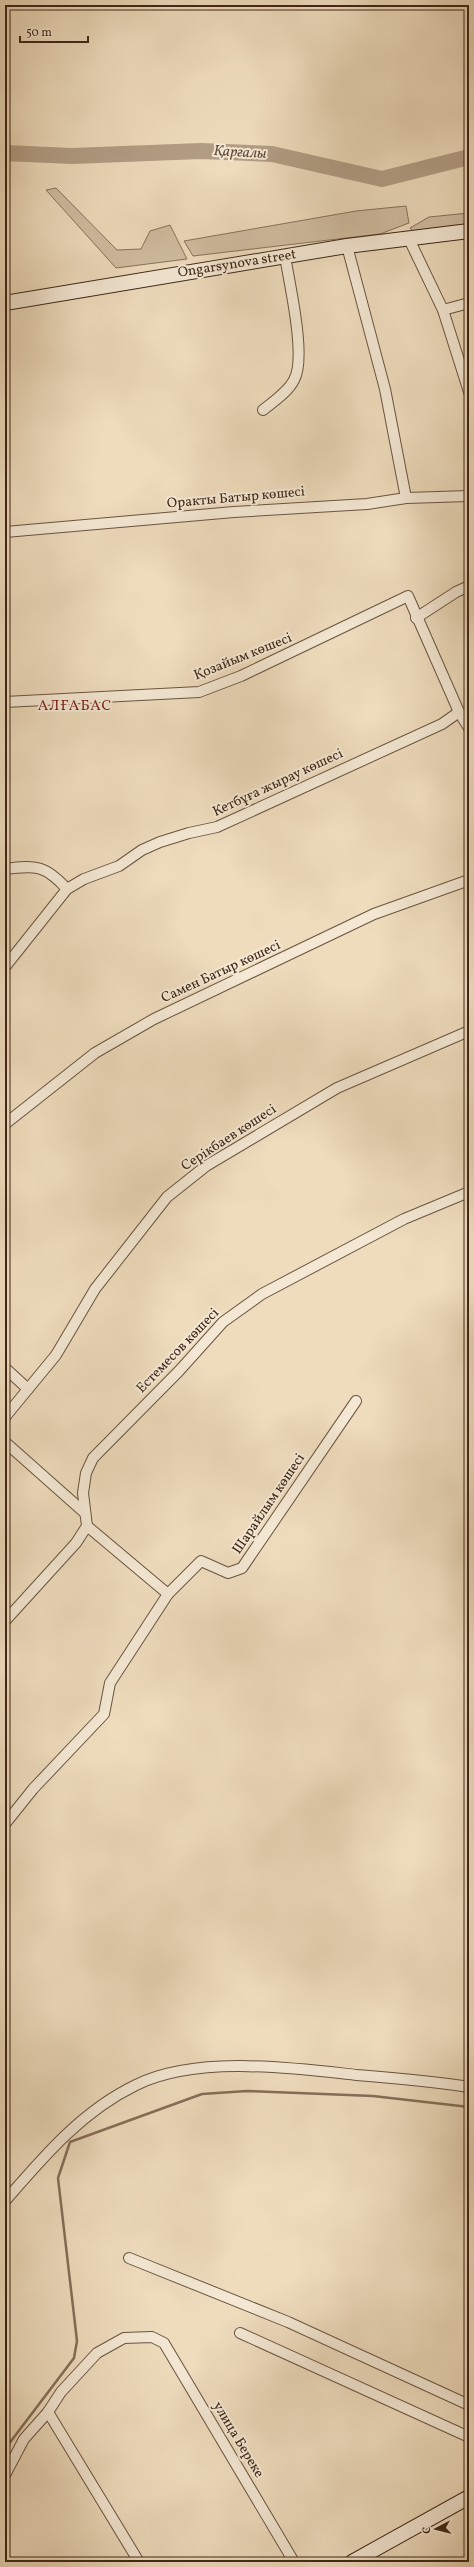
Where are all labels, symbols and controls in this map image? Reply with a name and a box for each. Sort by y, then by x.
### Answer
scale bar [20,18,88,44]
text: 50 m [26,25,52,41]
water label: Қарғалы [213,141,268,165]
street label: Ongarsynova street [176,245,298,283]
street label: Оракты Батыр көшесі [166,482,306,514]
street label: Қозайым көшесі [191,629,295,685]
district label: АЛҒАБАС [38,696,112,717]
street label: Кетбұға жырау көшесі [210,744,346,822]
street label: Самен Батыр көшесі [158,936,284,1008]
street label: Серікбаев көшесі [178,1100,280,1176]
street label: Естемесов көшесі [132,1304,224,1398]
street label: Шарайлым көшесі [228,1450,310,1558]
street label: улица Береке [208,2398,268,2482]
north arrow [416,2509,456,2549]
text: С [420,2526,435,2534]

